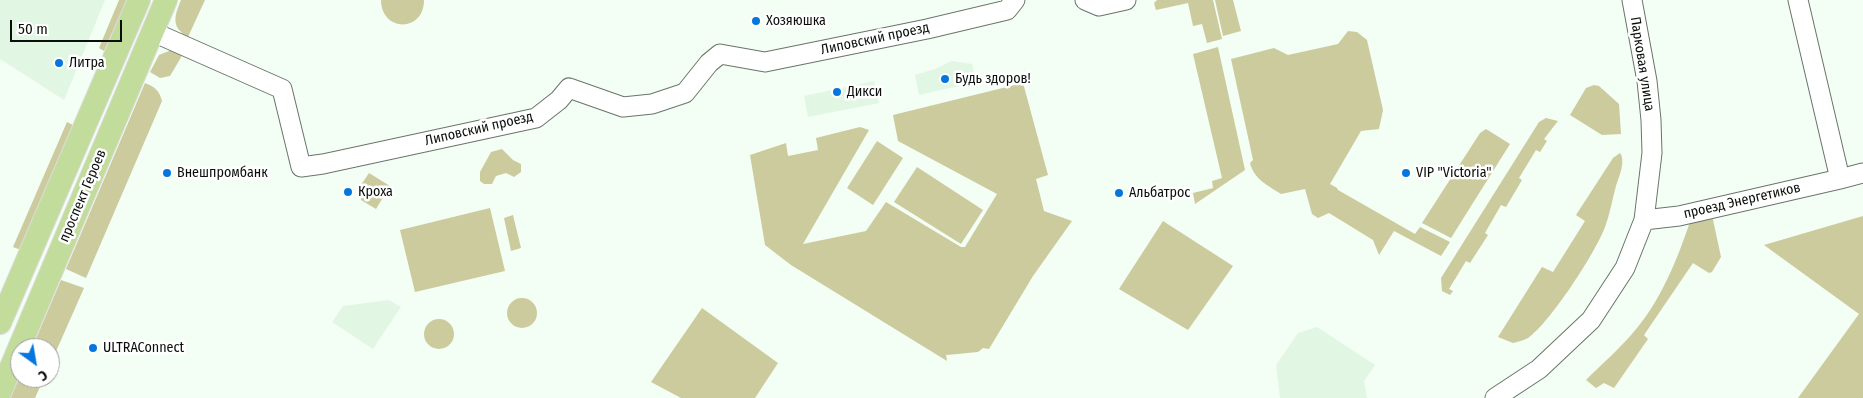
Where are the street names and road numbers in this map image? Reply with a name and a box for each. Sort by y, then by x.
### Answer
street label: Парковая улица [1626,15,1658,113]
street label: Липовский проезд [819,19,931,59]
street label: Липовский проезд [423,108,535,150]
street label: проспект Героев [56,147,110,245]
street label: проезд Энергетиков [1682,179,1802,223]

